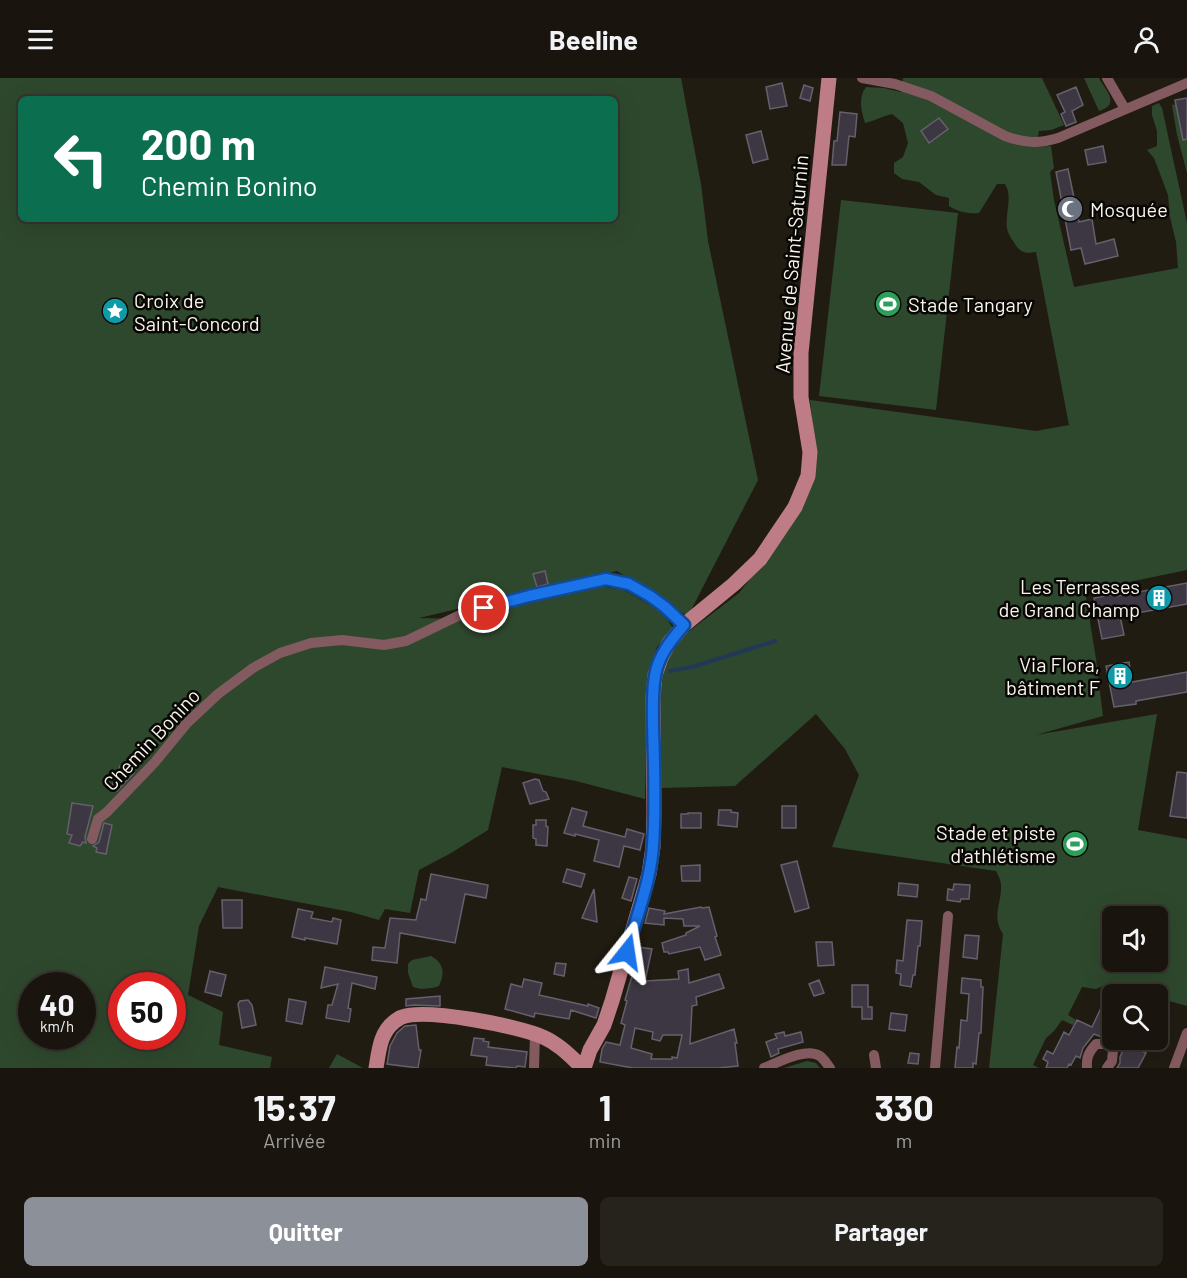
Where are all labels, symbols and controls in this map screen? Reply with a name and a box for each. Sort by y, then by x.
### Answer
icon: menu [24,23,57,56]
text: Beeline [549,23,638,55]
icon: person [1130,23,1163,56]
text: 200 m [141,118,256,168]
icon: left [42,120,120,198]
street label: Avenue de Saint-Saturnin [769,154,813,374]
text: Chemin Bonino [141,169,317,201]
mosque icon: Mosquée [1055,194,1085,224]
place label: Mosquée [1090,197,1168,221]
place label: Croix de Saint-Concord [134,288,260,335]
sports icon: Stade Tangary [873,289,903,319]
place label: Stade Tangary [908,292,1033,316]
place icon: Croix de Saint-Concord [100,296,130,326]
place label: Les Terrasses de Grand Champ [998,574,1140,621]
pin [458,582,509,633]
building icon: Les Terrasses de Grand Champ [1144,583,1174,613]
icon: arrive [467,591,500,624]
place label: Via Flora, bâtiment F [1006,652,1100,699]
building icon: Via Flora, bâtiment F [1105,661,1135,691]
street label: Chemin Bonino [98,683,204,795]
place label: Stade et piste d'athlétisme [936,820,1056,867]
sports icon: Stade et piste d'athlétisme [1060,829,1090,859]
map controls [1102,906,1168,1050]
button: sound [1102,906,1168,972]
position arrow [595,920,659,984]
speed limit sign: 50 [108,972,186,1050]
button: search [1102,984,1168,1050]
text: 40 [39,986,75,1022]
text: km/h [40,1017,74,1035]
text: 15:37 [253,1085,336,1128]
text: 1 [599,1085,611,1128]
text: 330 [874,1085,934,1128]
text: Arrivée [263,1128,326,1152]
text: min [589,1128,621,1152]
text: m [896,1128,912,1152]
button: Quitter [24,1197,588,1266]
button: Partager [600,1197,1163,1266]

